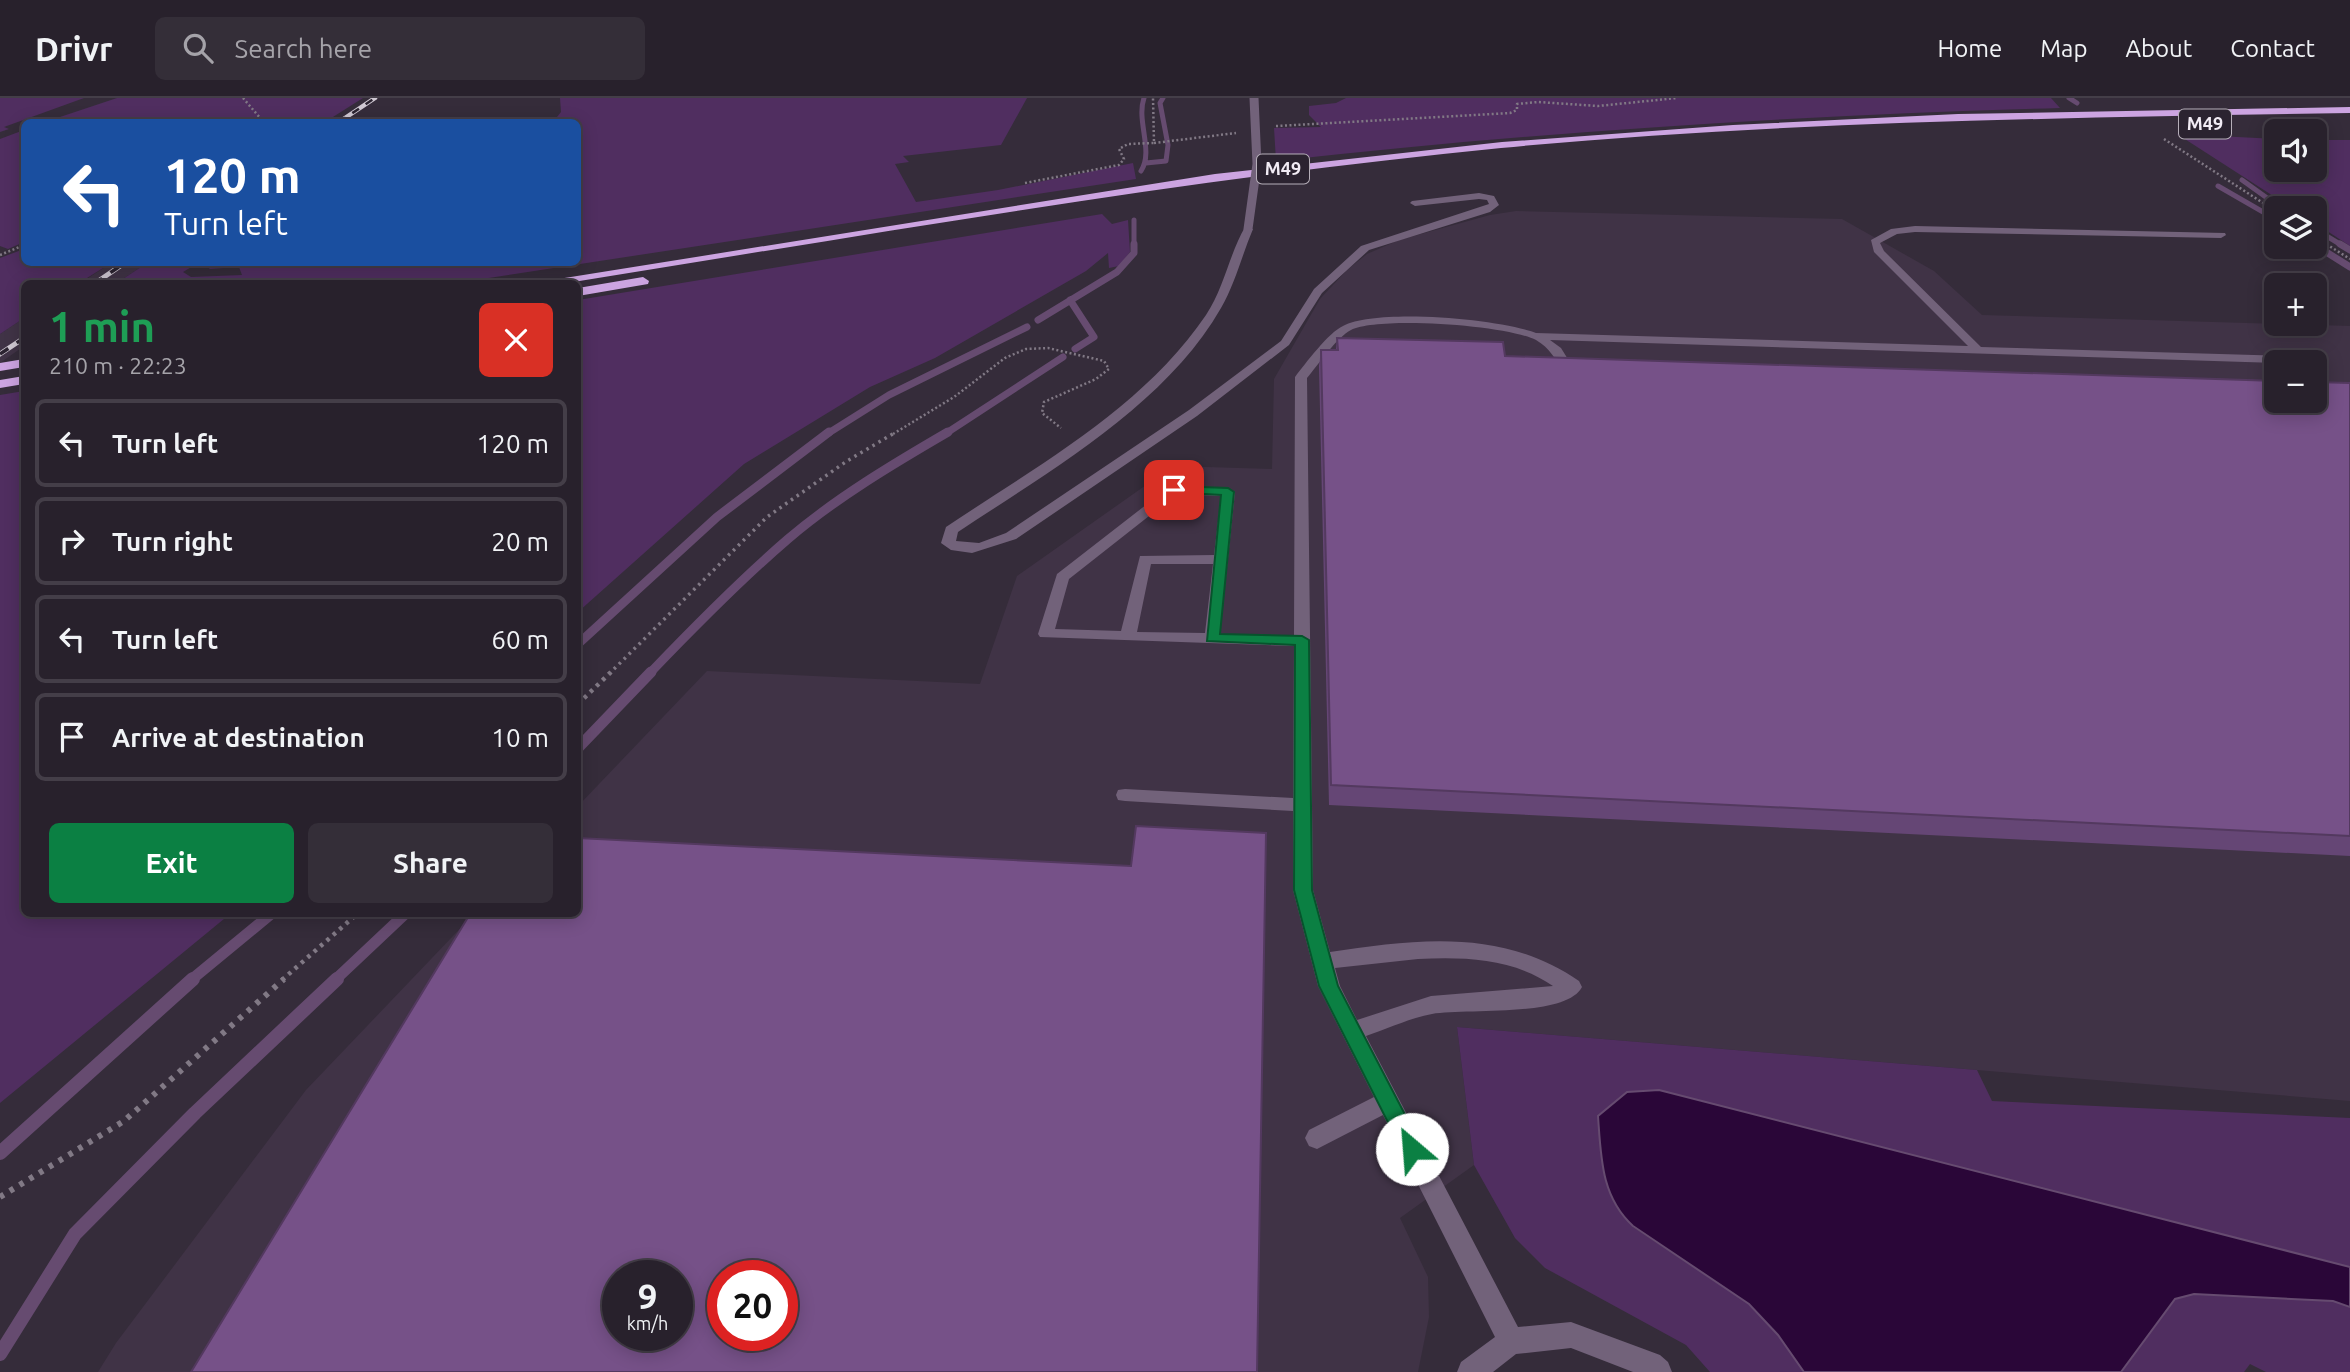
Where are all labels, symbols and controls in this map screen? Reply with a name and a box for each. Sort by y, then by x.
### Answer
search box [155,17,645,80]
icon: search [179,29,217,67]
text: Drivr [35,30,113,67]
text: Search here [235,34,372,63]
text: Home [1937,35,2002,62]
text: Map [2040,35,2087,62]
text: About [2125,35,2192,62]
text: Contact [2230,35,2315,62]
road number: M49 [2179,110,2231,139]
map controls [2264,119,2327,413]
button: sound [2264,119,2327,182]
icon: left [49,147,140,238]
text: 120 m [164,147,301,202]
road number: M49 [1257,154,1309,184]
button: layers [2264,196,2327,259]
text: Turn left [164,205,288,241]
button: + [2264,273,2327,336]
text: 1 min [49,303,155,350]
button: close [479,303,553,377]
button: − [2264,350,2327,413]
text: 210 m · 22:23 [49,353,187,378]
icon: left [53,424,91,462]
text: Turn left [112,429,218,458]
text: 120 m [477,429,549,458]
pin [1144,460,1204,520]
icon: arrive [1155,471,1193,509]
icon: right [53,522,91,560]
text: Turn right [112,527,233,556]
text: 20 m [491,527,549,556]
icon: left [53,620,91,658]
text: Turn left [112,625,218,654]
text: 60 m [491,625,549,654]
icon: arrive [53,718,91,756]
text: Arrive at destination [112,723,365,752]
text: 10 m [491,723,549,752]
button: Exit [49,823,294,903]
button: Share [308,823,553,903]
position arrow [1375,1112,1449,1186]
speed limit sign: 20 [707,1260,798,1351]
text: 9 [638,1276,657,1316]
text: km/h [627,1313,668,1333]

